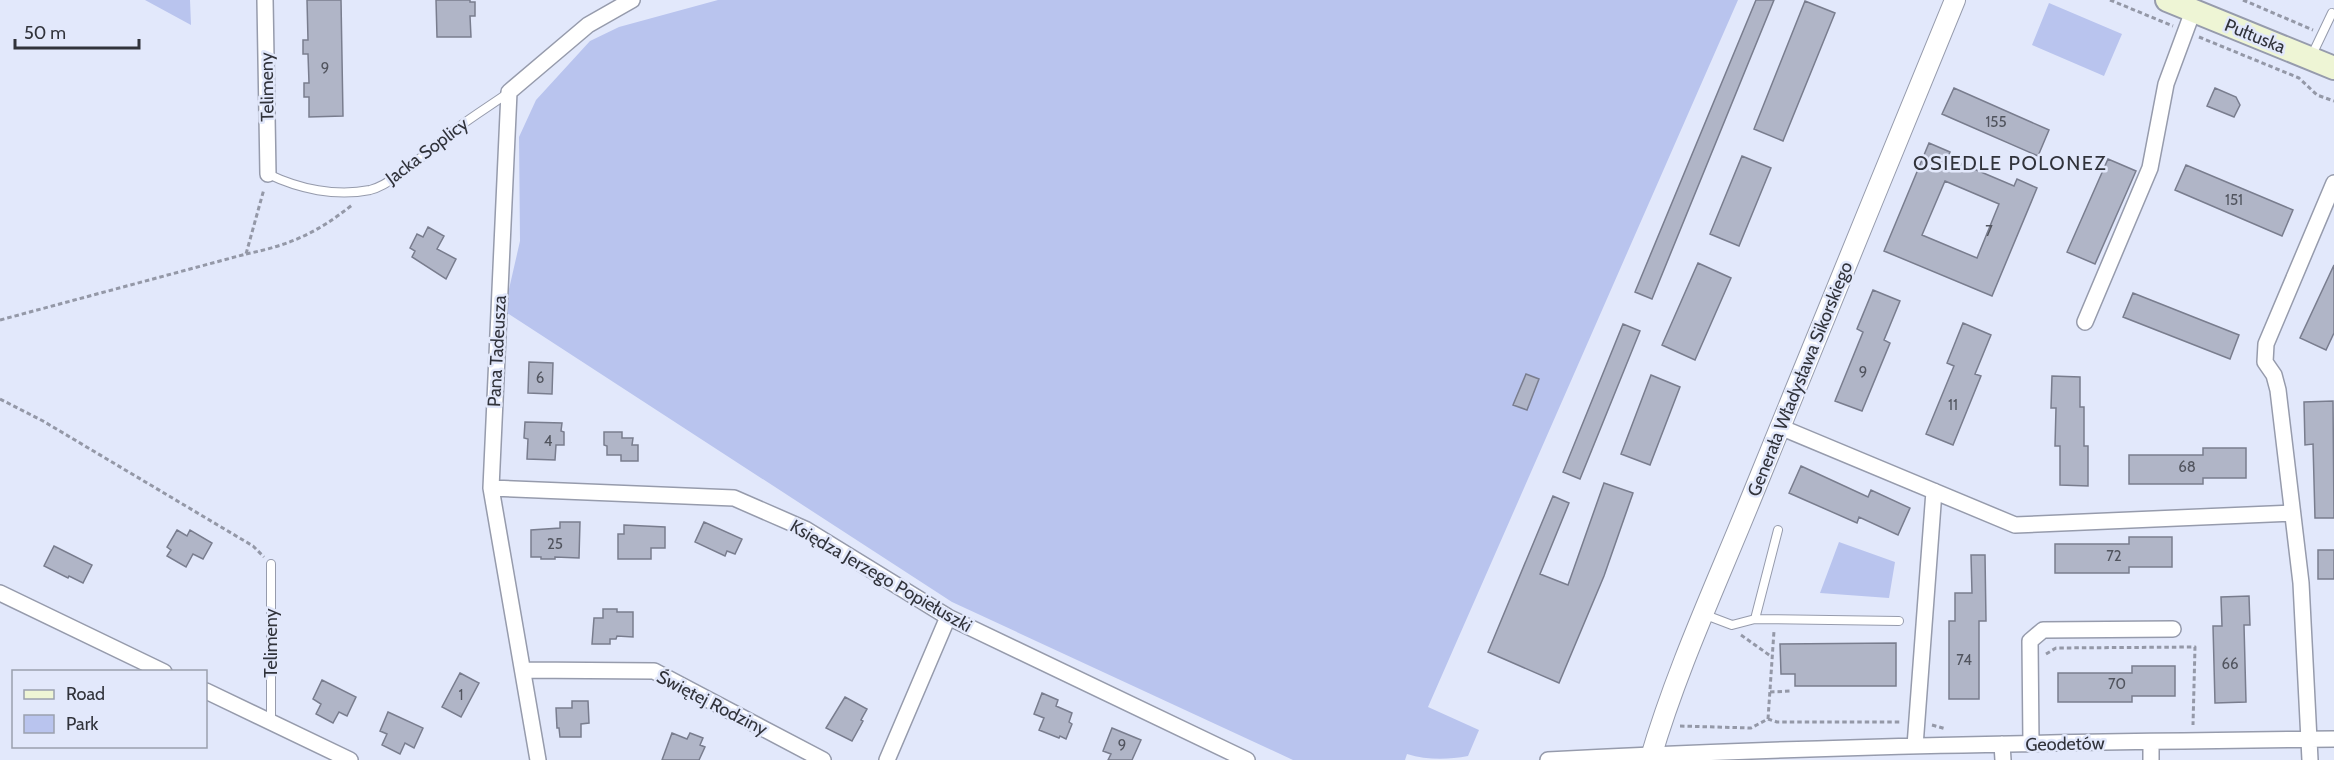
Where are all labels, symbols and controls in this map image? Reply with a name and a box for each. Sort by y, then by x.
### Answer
scale bar [15,12,140,50]
street label: Pułtuska [2221,14,2289,58]
text: 50 m [24,22,66,44]
street label: Telimeny [255,52,279,122]
house number: 9 [321,59,329,77]
street label: Jacka Soplicy [381,113,473,190]
house number: 155 [1985,113,2007,131]
district label: OSIEDLE POLONEZ [1913,151,2107,175]
house number: 151 [2225,191,2243,209]
house number: 7 [1985,222,1993,240]
street label: Generała Władysława Sikorskiego [1743,258,1857,500]
street label: Pana Tadeusza [483,294,511,407]
house number: 9 [1859,363,1867,381]
house number: 6 [536,369,544,387]
house number: 11 [1948,396,1958,414]
house number: 4 [544,432,553,450]
house number: 68 [2178,458,2196,476]
street label: Księdza Jerzego Popiełuszki [786,515,976,637]
house number: 25 [547,535,563,553]
house number: 72 [2106,547,2122,565]
street label: Telimeny [260,608,282,678]
house number: 74 [1956,651,1972,669]
house number: 66 [2221,655,2239,673]
street label: Świętej Rodziny [653,666,771,740]
legend [12,670,207,748]
house number: 70 [2108,675,2126,693]
text: Road [66,683,105,705]
house number: 1 [459,686,463,704]
text: Park [66,713,99,735]
street label: Geodetów [2025,732,2105,756]
house number: 9 [1118,736,1126,754]

